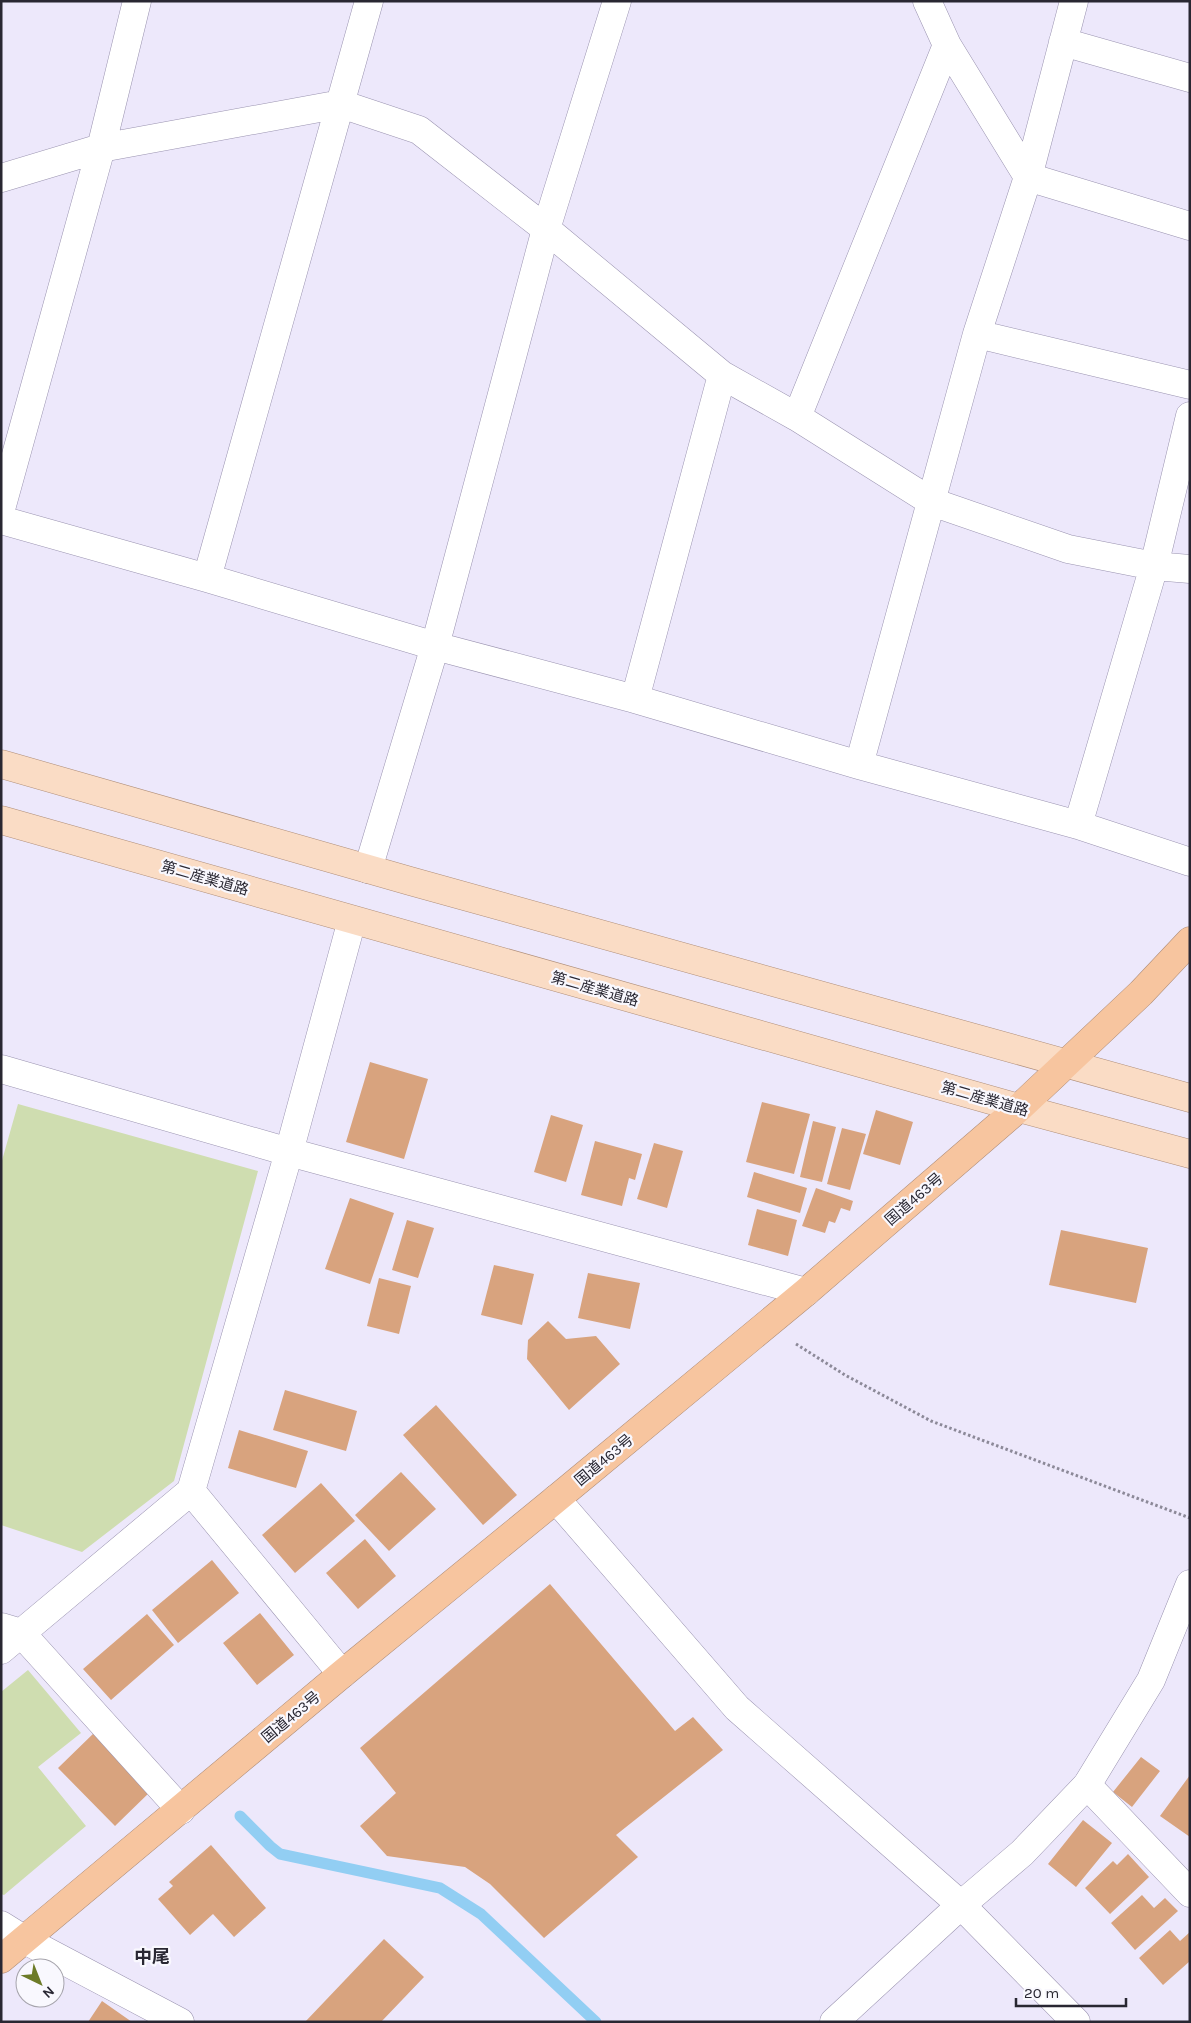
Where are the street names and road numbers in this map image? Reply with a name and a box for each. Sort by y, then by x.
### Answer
street label: 第二産業道路 [159,857,251,899]
street label: 第二産業道路 [549,968,641,1010]
street label: 第二産業道路 [939,1078,1031,1120]
street label: 国道463号 [881,1169,947,1229]
street label: 国道463号 [571,1430,637,1490]
street label: 国道463号 [258,1687,324,1747]

